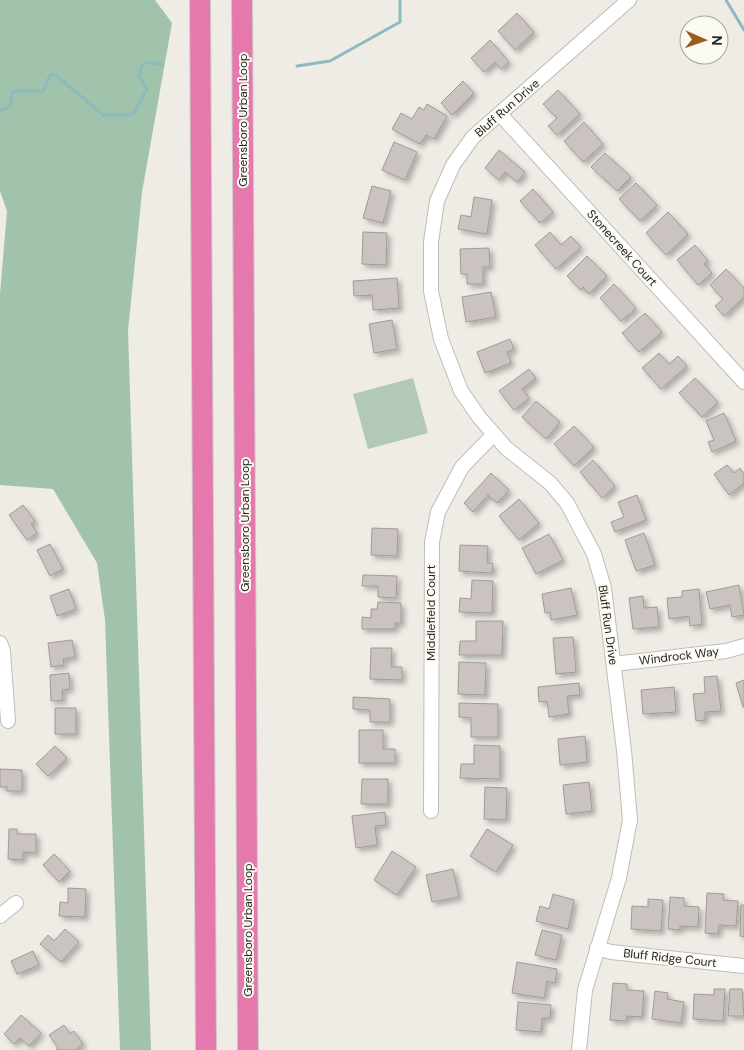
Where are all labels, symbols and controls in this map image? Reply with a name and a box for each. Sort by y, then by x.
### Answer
north arrow [679,15,729,65]
text: N [708,35,726,46]
street label: Greensboro Urban Loop [235,53,251,187]
street label: Bluff Run Drive [471,75,543,140]
street label: Stonecreek Court [583,206,661,290]
street label: Greensboro Urban Loop [237,458,253,592]
street label: Middlefield Court [423,565,439,661]
street label: Bluff Run Drive [594,584,622,666]
street label: Windrock Way [638,643,720,669]
street label: Greensboro Urban Loop [240,863,256,997]
street label: Bluff Ridge Court [622,945,718,971]

